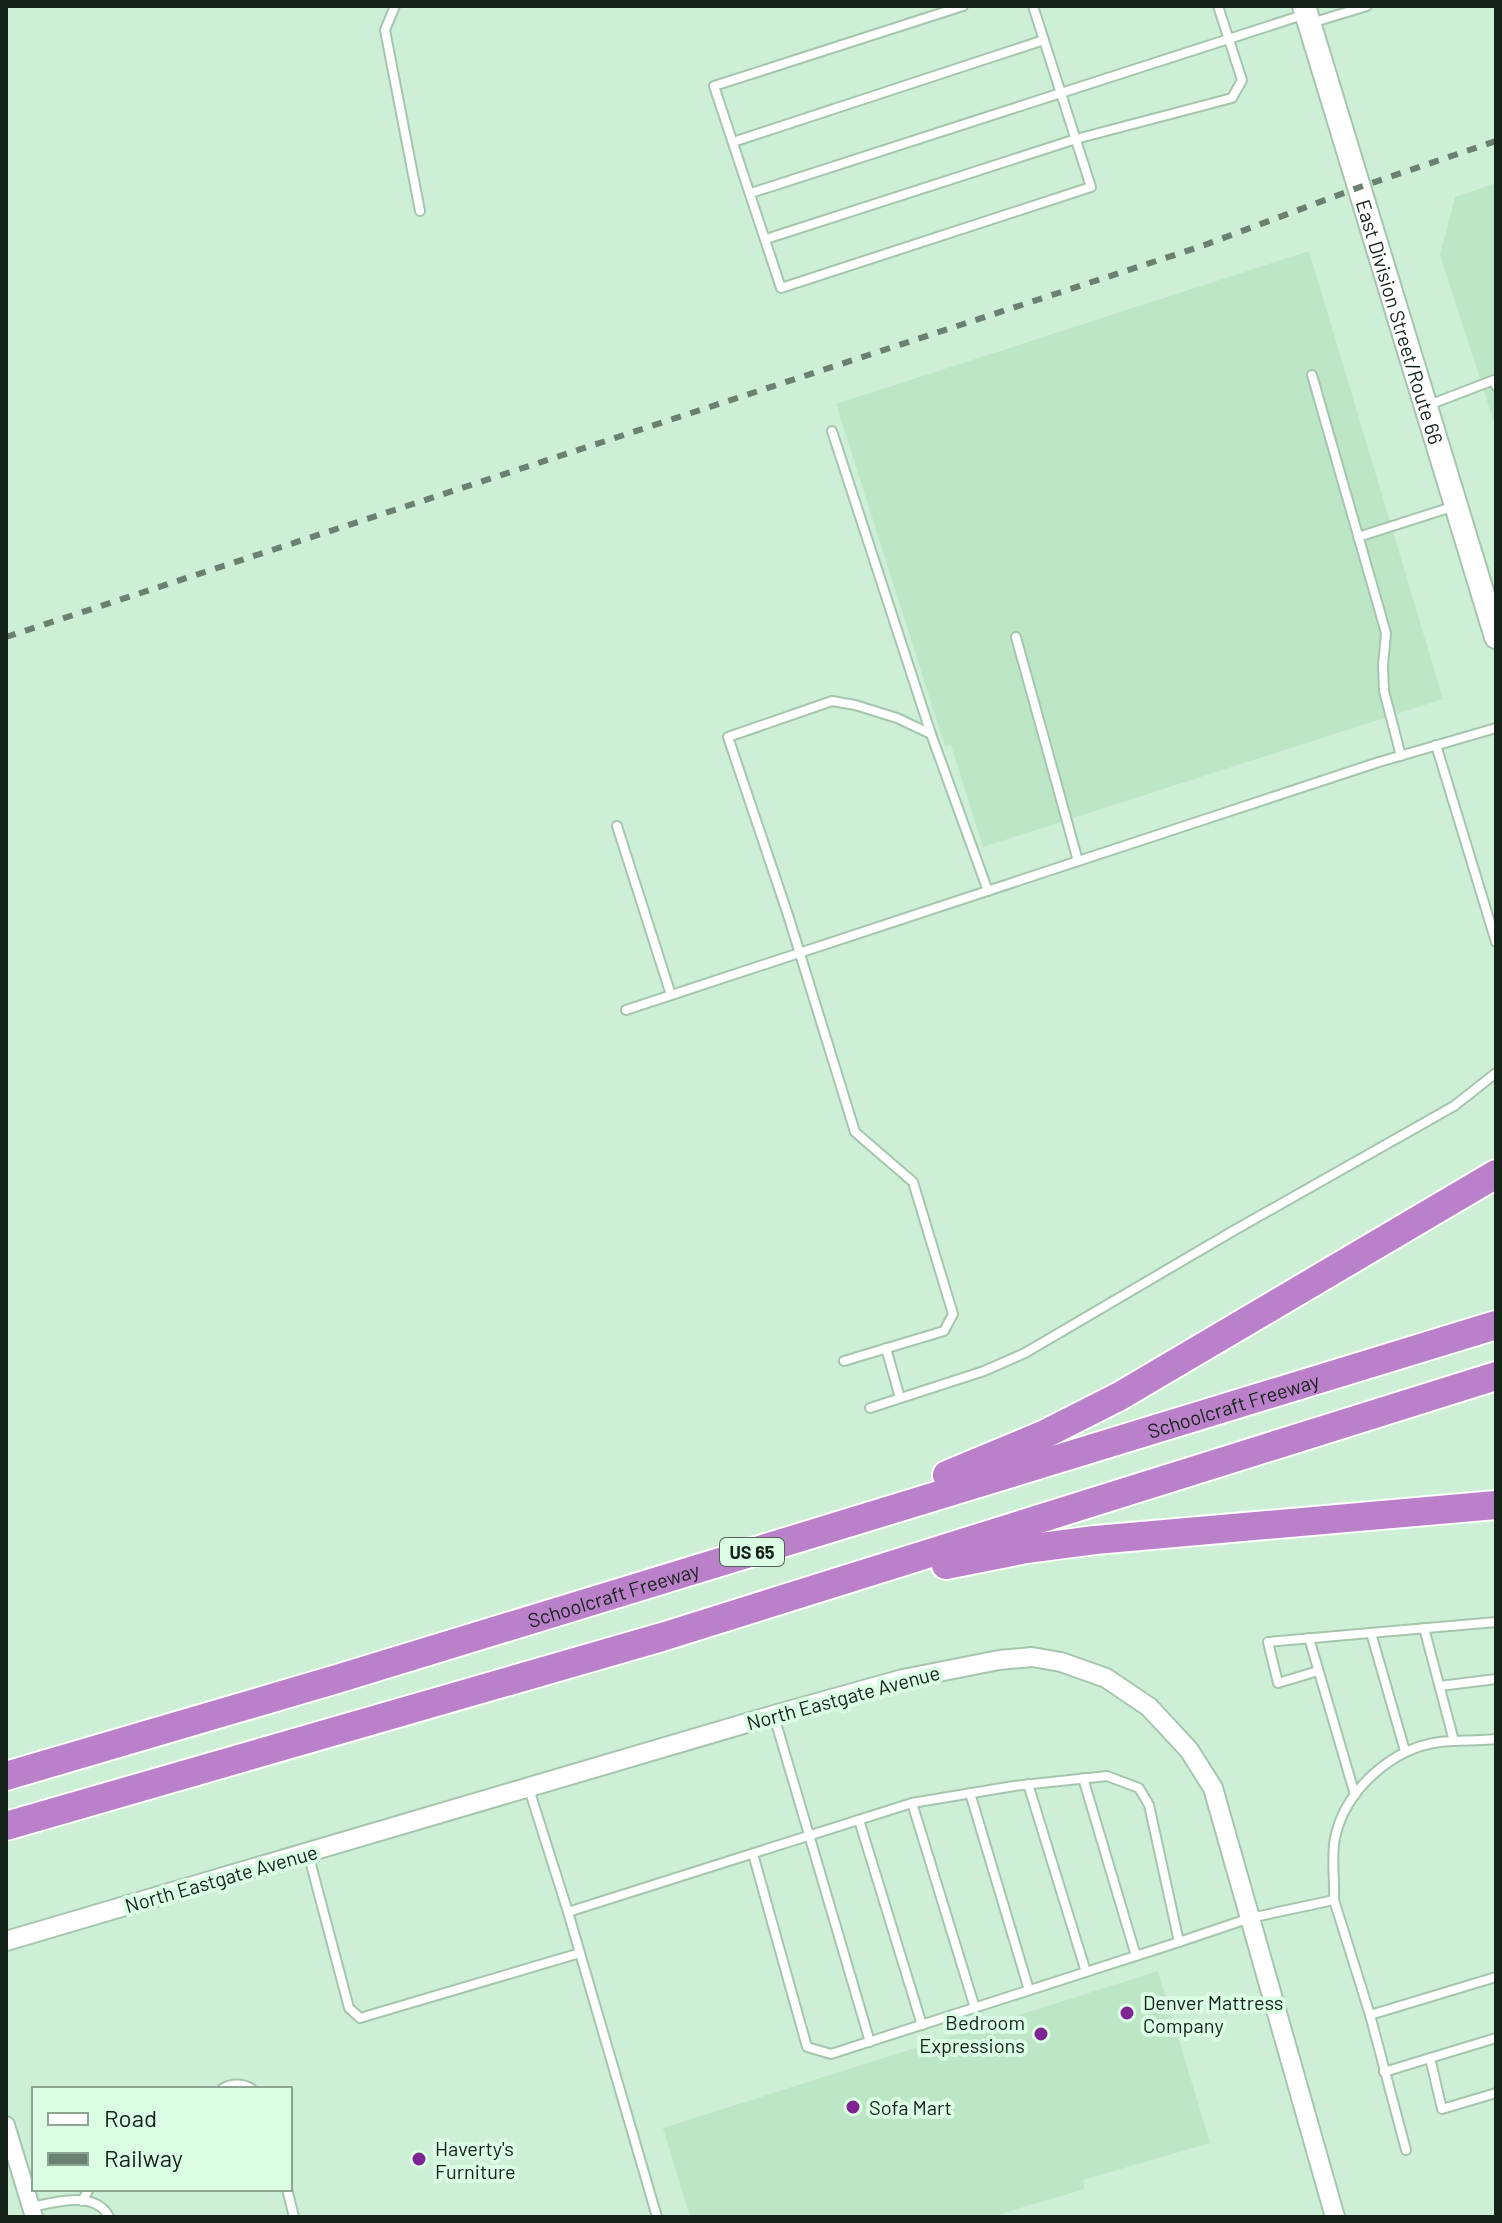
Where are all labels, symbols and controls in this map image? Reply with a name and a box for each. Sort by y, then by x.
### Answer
street label: East Division Street/Route 66 [1352,196,1449,447]
street label: Schoolcraft Freeway [1144,1368,1322,1443]
road number: US 65 [720,1538,784,1566]
street label: Schoolcraft Freeway [525,1557,702,1632]
street label: North Eastgate Avenue [744,1660,942,1734]
street label: North Eastgate Avenue [122,1839,320,1917]
place label: Denver Mattress Company [1143,1990,1283,2037]
marker: Denver Mattress Company [1118,2004,1136,2022]
place label: Bedroom Expressions [919,2010,1025,2057]
marker: Bedroom Expressions [1032,2025,1050,2043]
legend [32,2087,292,2191]
place label: Sofa Mart [869,2095,952,2119]
marker: Sofa Mart [844,2098,862,2116]
text: Road [104,2103,157,2132]
place label: Haverty's Furniture [435,2136,516,2183]
text: Railway [104,2143,183,2172]
marker: Haverty's Furniture [410,2150,428,2168]

